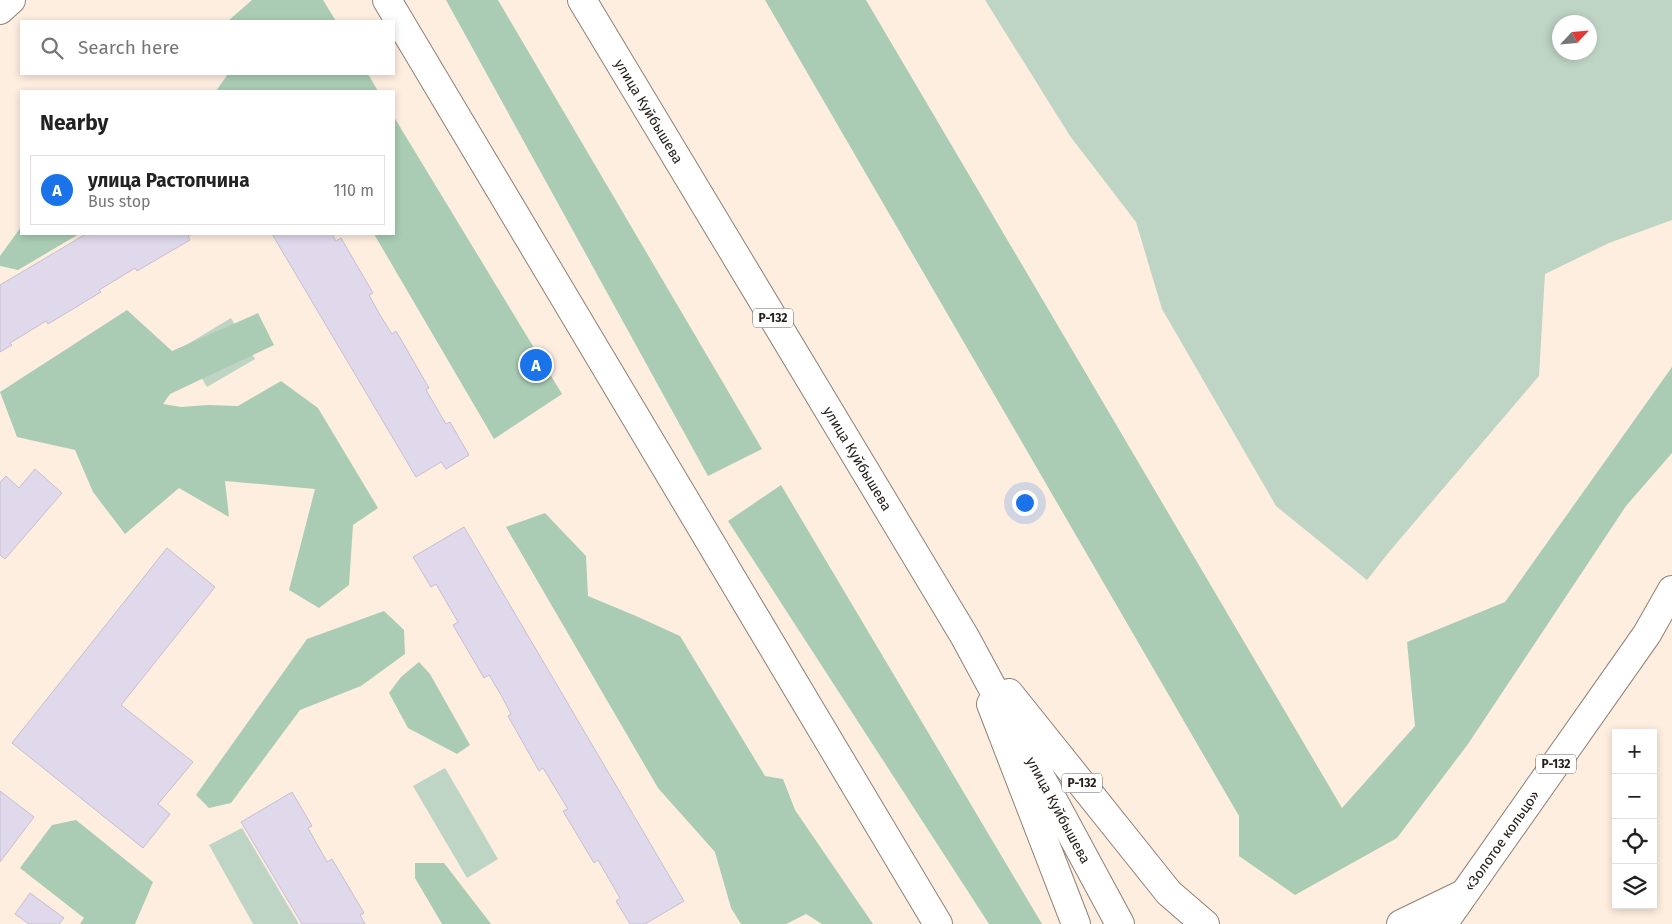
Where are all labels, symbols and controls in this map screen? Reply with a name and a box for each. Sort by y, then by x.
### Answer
north arrow [1552,15,1597,60]
search box [20,20,395,75]
icon: search [38,34,66,62]
text: Search here [78,36,179,59]
street label: улица Куйбышева [611,56,687,167]
text: Nearby [40,110,108,136]
text: улица Растопчина [88,169,250,192]
text: A [52,181,62,200]
text: 110 m [333,181,374,200]
text: Bus stop [88,192,151,211]
road number: Р-132 [753,308,793,328]
pin: A [520,346,552,384]
street label: улица Куйбышева [820,403,896,514]
your location [1012,490,1038,516]
map controls [1612,729,1657,909]
button: + [1612,729,1657,774]
street label: улица Куйбышева [1023,754,1094,866]
road number: Р-132 [1536,754,1576,774]
road number: Р-132 [1062,774,1102,792]
button: − [1612,774,1657,819]
street label: «Золотое кольцо» [1461,787,1543,894]
button: locate [1612,819,1657,864]
button: layers [1612,864,1657,909]

